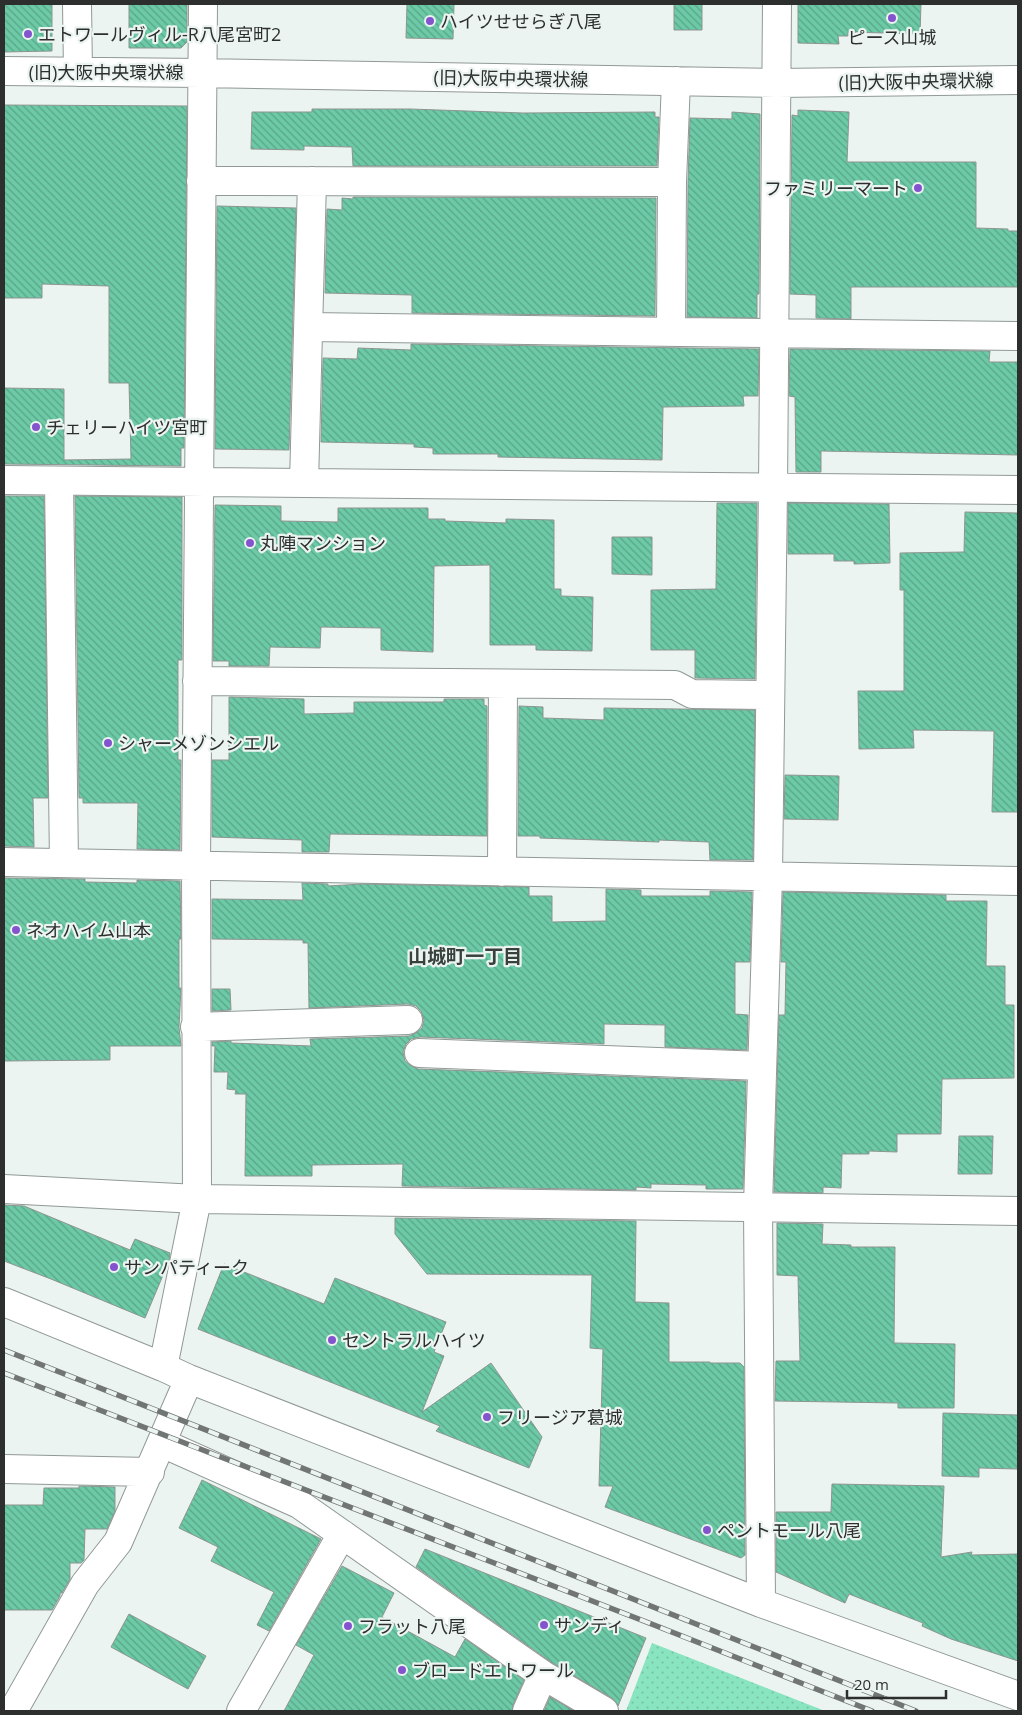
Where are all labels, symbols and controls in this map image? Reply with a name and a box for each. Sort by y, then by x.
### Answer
place label: ハイツせせらぎ八尾 [440,9,602,33]
marker: ピース山城 [886,12,898,24]
marker: ハイツせせらぎ八尾 [424,15,436,27]
place label: エトワールヴィル-R八尾宮町2 [38,22,281,46]
place label: ピース山城 [847,25,937,49]
marker: エトワールヴィル-R八尾宮町2 [22,28,34,40]
street label: (旧)大阪中央環状線 [29,60,183,84]
street label: (旧)大阪中央環状線 [433,65,589,91]
street label: (旧)大阪中央環状線 [838,68,994,94]
place label: ファミリーマート [764,176,908,200]
marker: ファミリーマート [912,182,924,194]
place label: チェリーハイツ宮町 [46,415,207,439]
marker: チェリーハイツ宮町 [30,421,42,433]
place label: 丸陣マンション [260,531,386,555]
marker: 丸陣マンション [244,537,256,549]
place label: シャーメゾンシエル [118,731,279,755]
marker: シャーメゾンシエル [102,737,114,749]
place label: ネオハイム山本 [26,918,151,942]
marker: ネオハイム山本 [10,924,22,936]
district label: 山城町一丁目 [408,943,522,969]
place label: サンパティーク [124,1255,249,1279]
marker: サンパティーク [108,1261,120,1273]
place label: セントラルハイツ [342,1328,486,1352]
marker: セントラルハイツ [326,1334,338,1346]
place label: フリージア葛城 [497,1405,623,1429]
marker: フリージア葛城 [481,1411,493,1423]
place label: ペントモール八尾 [717,1518,861,1542]
marker: ペントモール八尾 [701,1524,713,1536]
place label: サンディ [554,1613,625,1637]
place label: フラット八尾 [358,1614,466,1638]
marker: サンディ [538,1619,550,1631]
marker: フラット八尾 [342,1620,354,1632]
place label: ブロードエトワール [412,1658,574,1682]
marker: ブロードエトワール [396,1664,408,1676]
scale bar [847,1668,946,1700]
text: 20 m [854,1674,889,1694]

